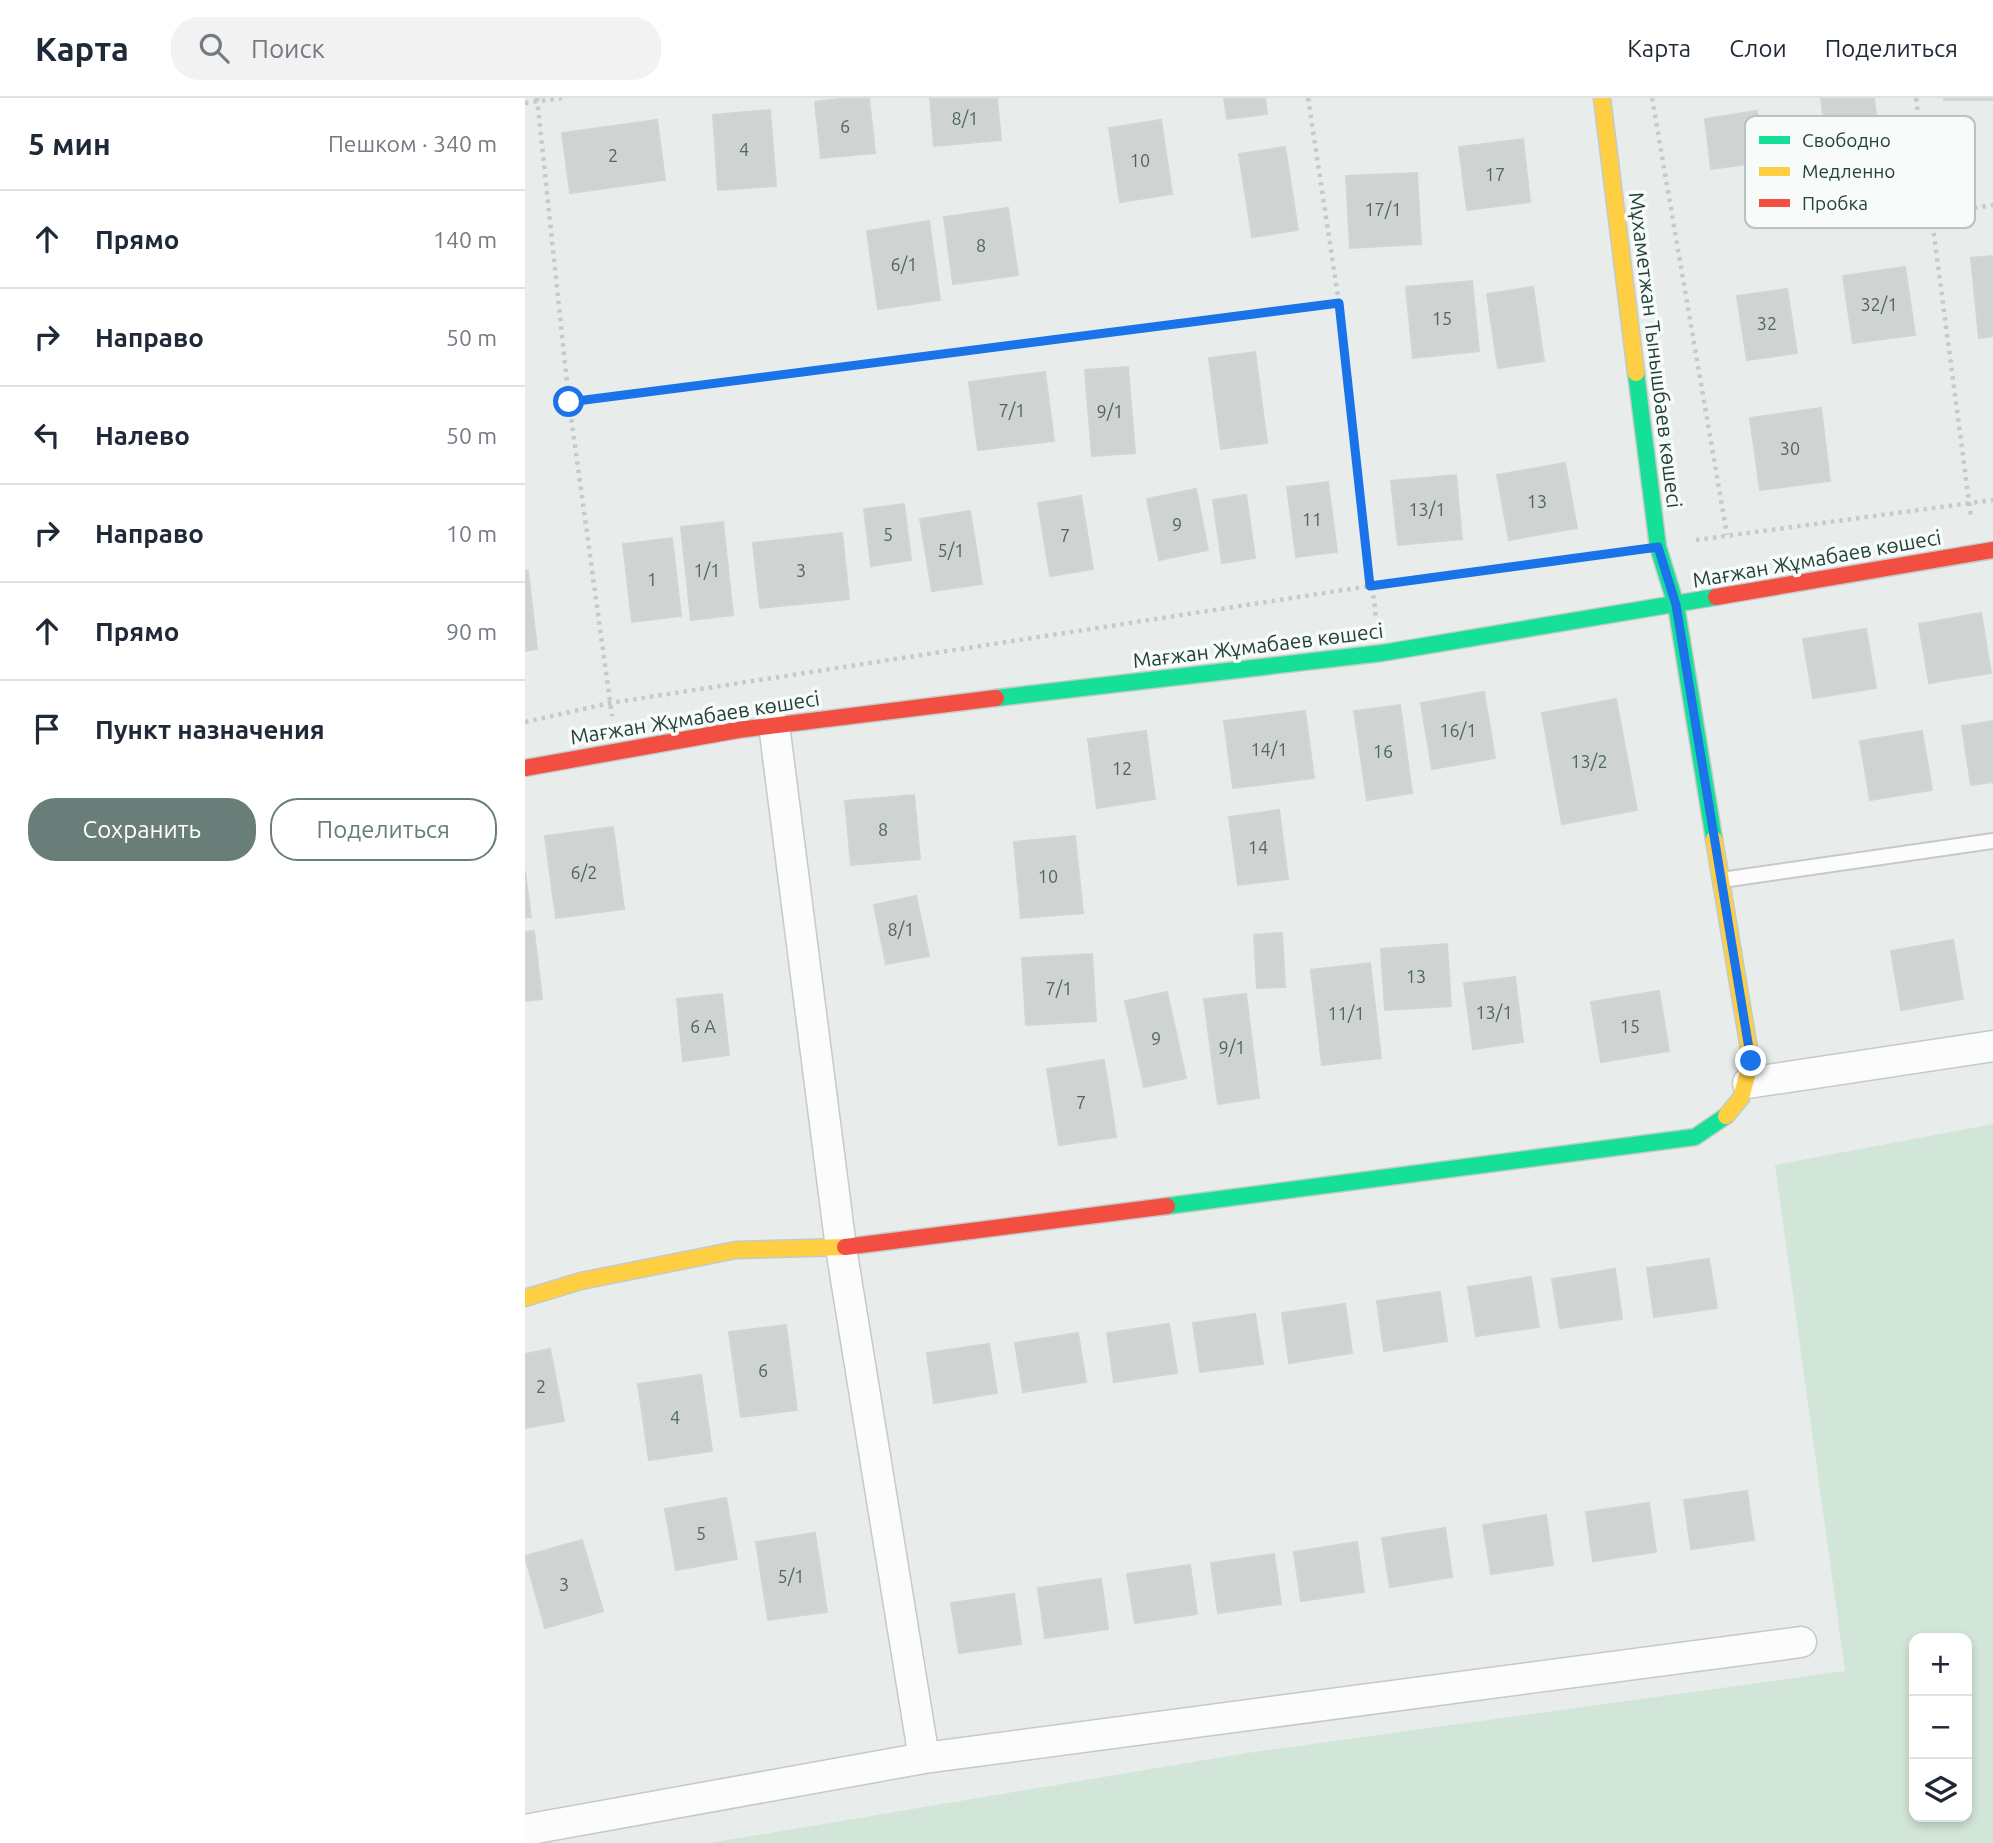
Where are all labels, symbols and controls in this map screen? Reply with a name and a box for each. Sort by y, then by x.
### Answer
search box [171,17,661,80]
icon: search [195,29,233,67]
text: Карта [35,30,129,67]
text: Поиск [251,34,325,63]
text: Карта [1627,35,1691,62]
text: Слои [1729,35,1787,62]
text: Поделиться [1825,35,1958,62]
house number: 8/1 [952,108,978,128]
house number: 6 [840,116,850,136]
legend [1745,116,1975,228]
text: 5 мин [28,127,111,161]
text: Свободно [1802,129,1891,151]
text: Пешком · 340 m [328,131,497,156]
house number: 4 [739,139,749,159]
house number: 2 [608,145,618,165]
house number: 10 [1130,150,1150,170]
text: Медленно [1802,160,1895,182]
house number: 17 [1485,164,1505,184]
street label: Мұхаметжан Тынышбаев көшесі [1625,191,1687,509]
text: Пробка [1802,192,1868,214]
house number: 17/1 [1364,199,1402,219]
icon: ahead [28,220,66,258]
text: Прямо [95,225,179,254]
text: 140 m [433,227,497,252]
house number: 8 [976,235,986,255]
house number: 6/1 [891,254,917,274]
house number: 32/1 [1860,294,1898,314]
house number: 15 [1432,308,1452,328]
house number: 32 [1757,313,1777,333]
icon: right [28,318,66,356]
text: Направо [95,323,204,352]
text: 50 m [446,325,497,350]
route start [553,386,584,417]
house number: 7/1 [999,400,1025,420]
house number: 9/1 [1097,401,1123,421]
icon: left [28,416,66,454]
text: Налево [95,421,190,450]
text: 50 m [446,423,497,448]
house number: 30 [1780,438,1800,458]
house number: 13 [1527,491,1547,511]
house number: 13/1 [1408,499,1446,519]
house number: 11 [1302,509,1322,529]
icon: right [28,514,66,552]
house number: 9 [1172,514,1182,534]
text: Направо [95,519,204,548]
text: 10 m [446,521,497,546]
house number: 5 [883,524,893,544]
street label: Мағжан Жұмабаев көшесі [1691,524,1943,592]
house number: 7 [1060,525,1070,545]
house number: 5/1 [938,540,964,560]
house number: 1/1 [694,560,720,580]
house number: 3 [796,560,806,580]
house number: 1 [647,569,657,589]
icon: ahead [28,612,66,650]
text: Прямо [95,617,179,646]
street label: Мағжан Жұмабаев көшесі [1131,618,1384,672]
text: 90 m [446,619,497,644]
street label: Мағжан Жұмабаев көшесі [568,685,821,749]
icon: arrive [28,710,66,748]
text: Пункт назначения [95,715,325,744]
house number: 16/1 [1439,720,1477,740]
house number: 14/1 [1250,739,1288,759]
house number: 16 [1373,741,1393,761]
house number: 13/2 [1570,751,1608,771]
house number: 12 [1112,758,1132,778]
button: Сохранить [28,798,256,861]
button: Поделиться [270,798,497,861]
house number: 8 [878,819,888,839]
house number: 14 [1248,837,1268,857]
house number: 6/2 [571,862,597,882]
house number: 10 [1038,866,1058,886]
house number: 8/1 [888,919,914,939]
house number: 13 [1406,966,1426,986]
house number: 7/1 [1046,978,1072,998]
house number: 13/1 [1475,1002,1513,1022]
house number: 11/1 [1327,1003,1365,1023]
house number: 6 А [690,1016,716,1036]
house number: 15 [1620,1016,1640,1036]
house number: 9 [1151,1028,1161,1048]
house number: 9/1 [1219,1037,1245,1057]
route end [1735,1045,1766,1076]
house number: 7 [1076,1092,1086,1112]
house number: 6 [758,1360,768,1380]
house number: 2 [536,1376,546,1396]
house number: 4 [670,1407,680,1427]
house number: 5 [696,1523,706,1543]
house number: 5/1 [778,1566,804,1586]
house number: 3 [559,1574,569,1594]
map controls [1909,1633,1972,1822]
button: + [1909,1633,1972,1696]
button: − [1909,1696,1972,1759]
button: layers [1909,1759,1972,1822]

